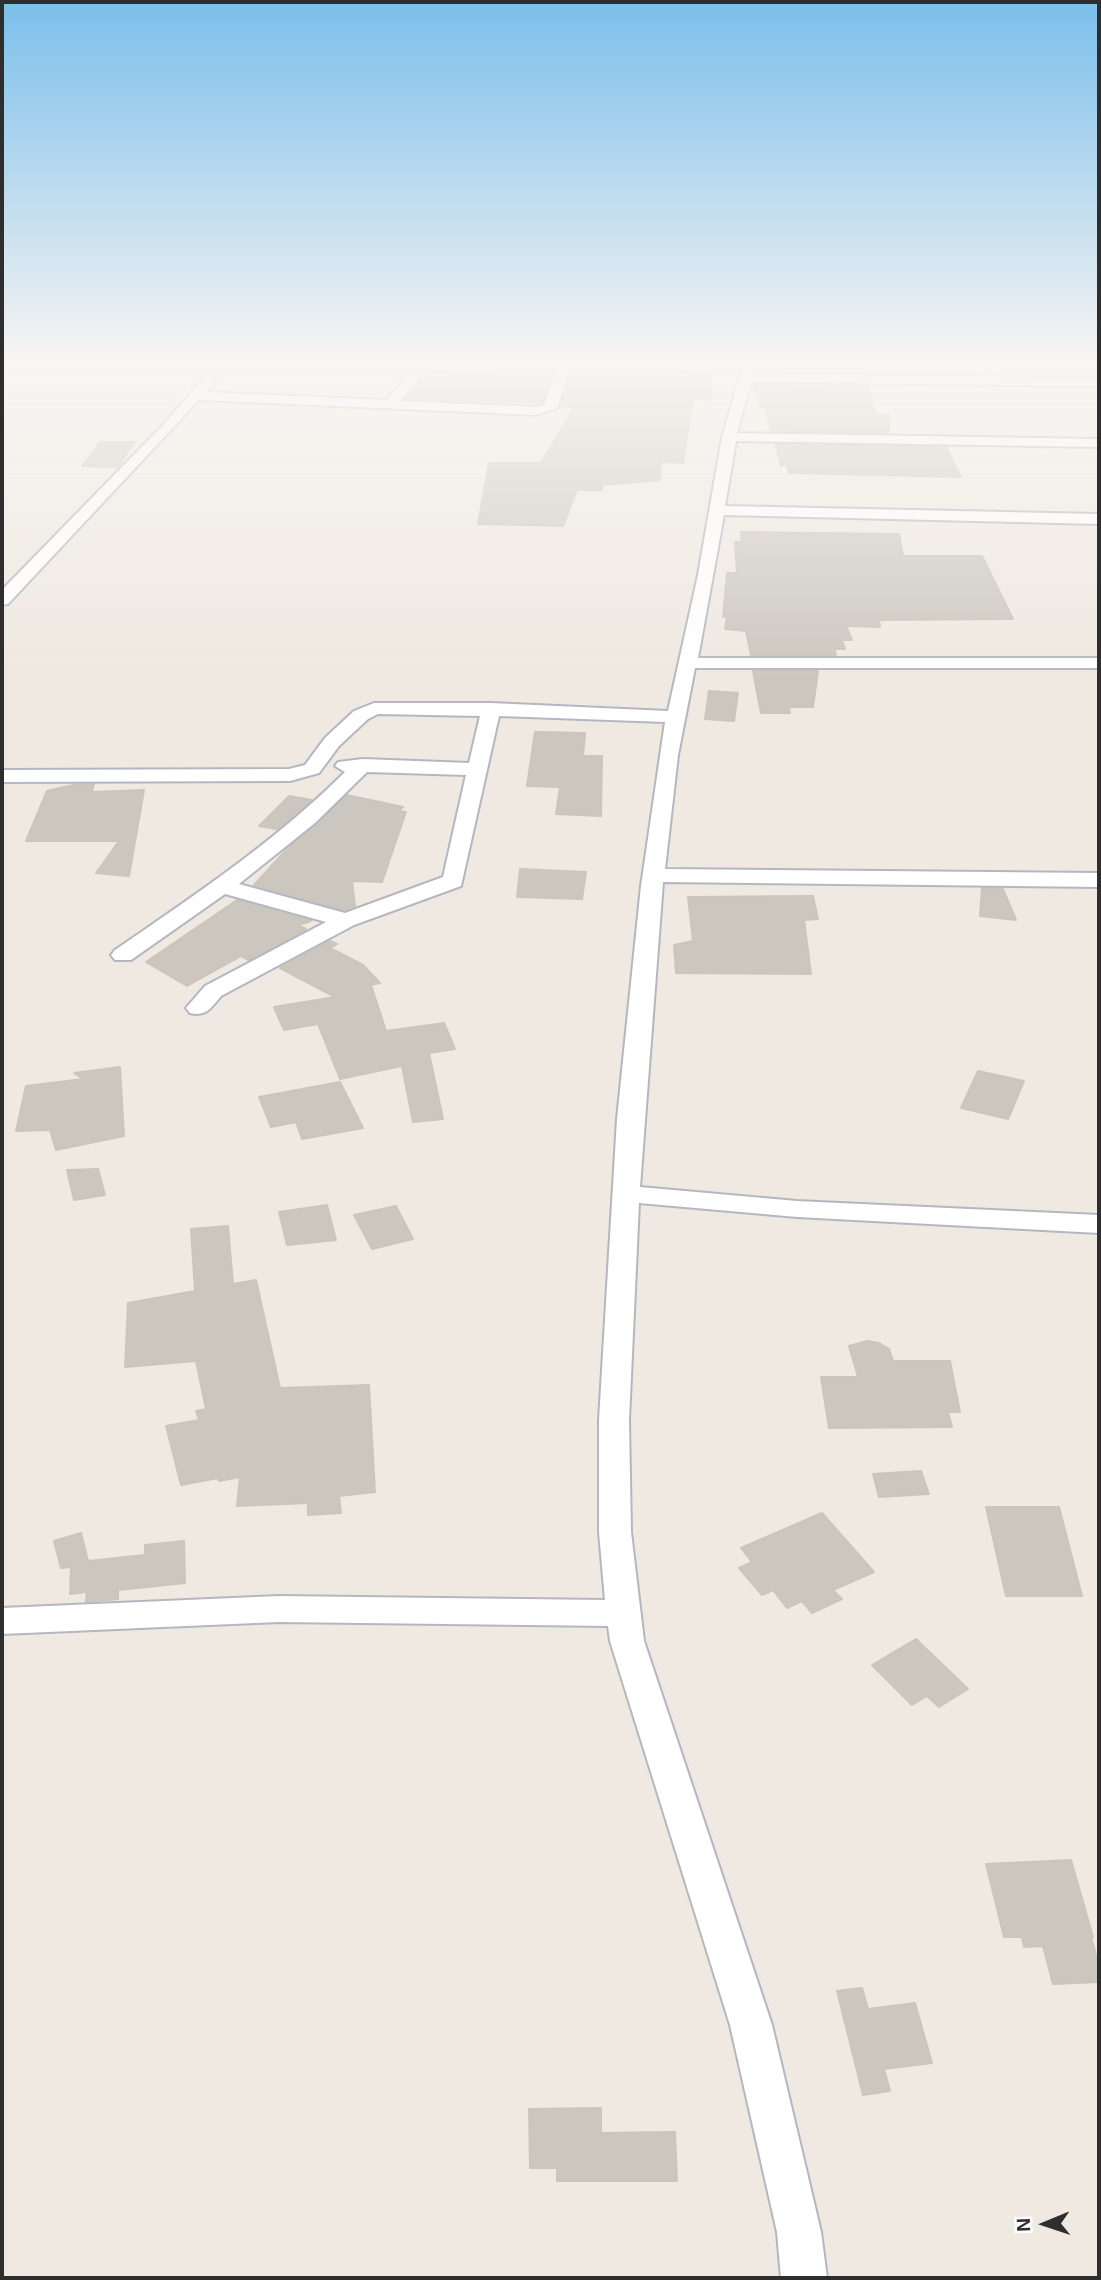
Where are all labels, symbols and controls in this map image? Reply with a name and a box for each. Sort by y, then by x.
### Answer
north arrow [1010,2189,1080,2259]
text: N [1013,2218,1034,2232]

